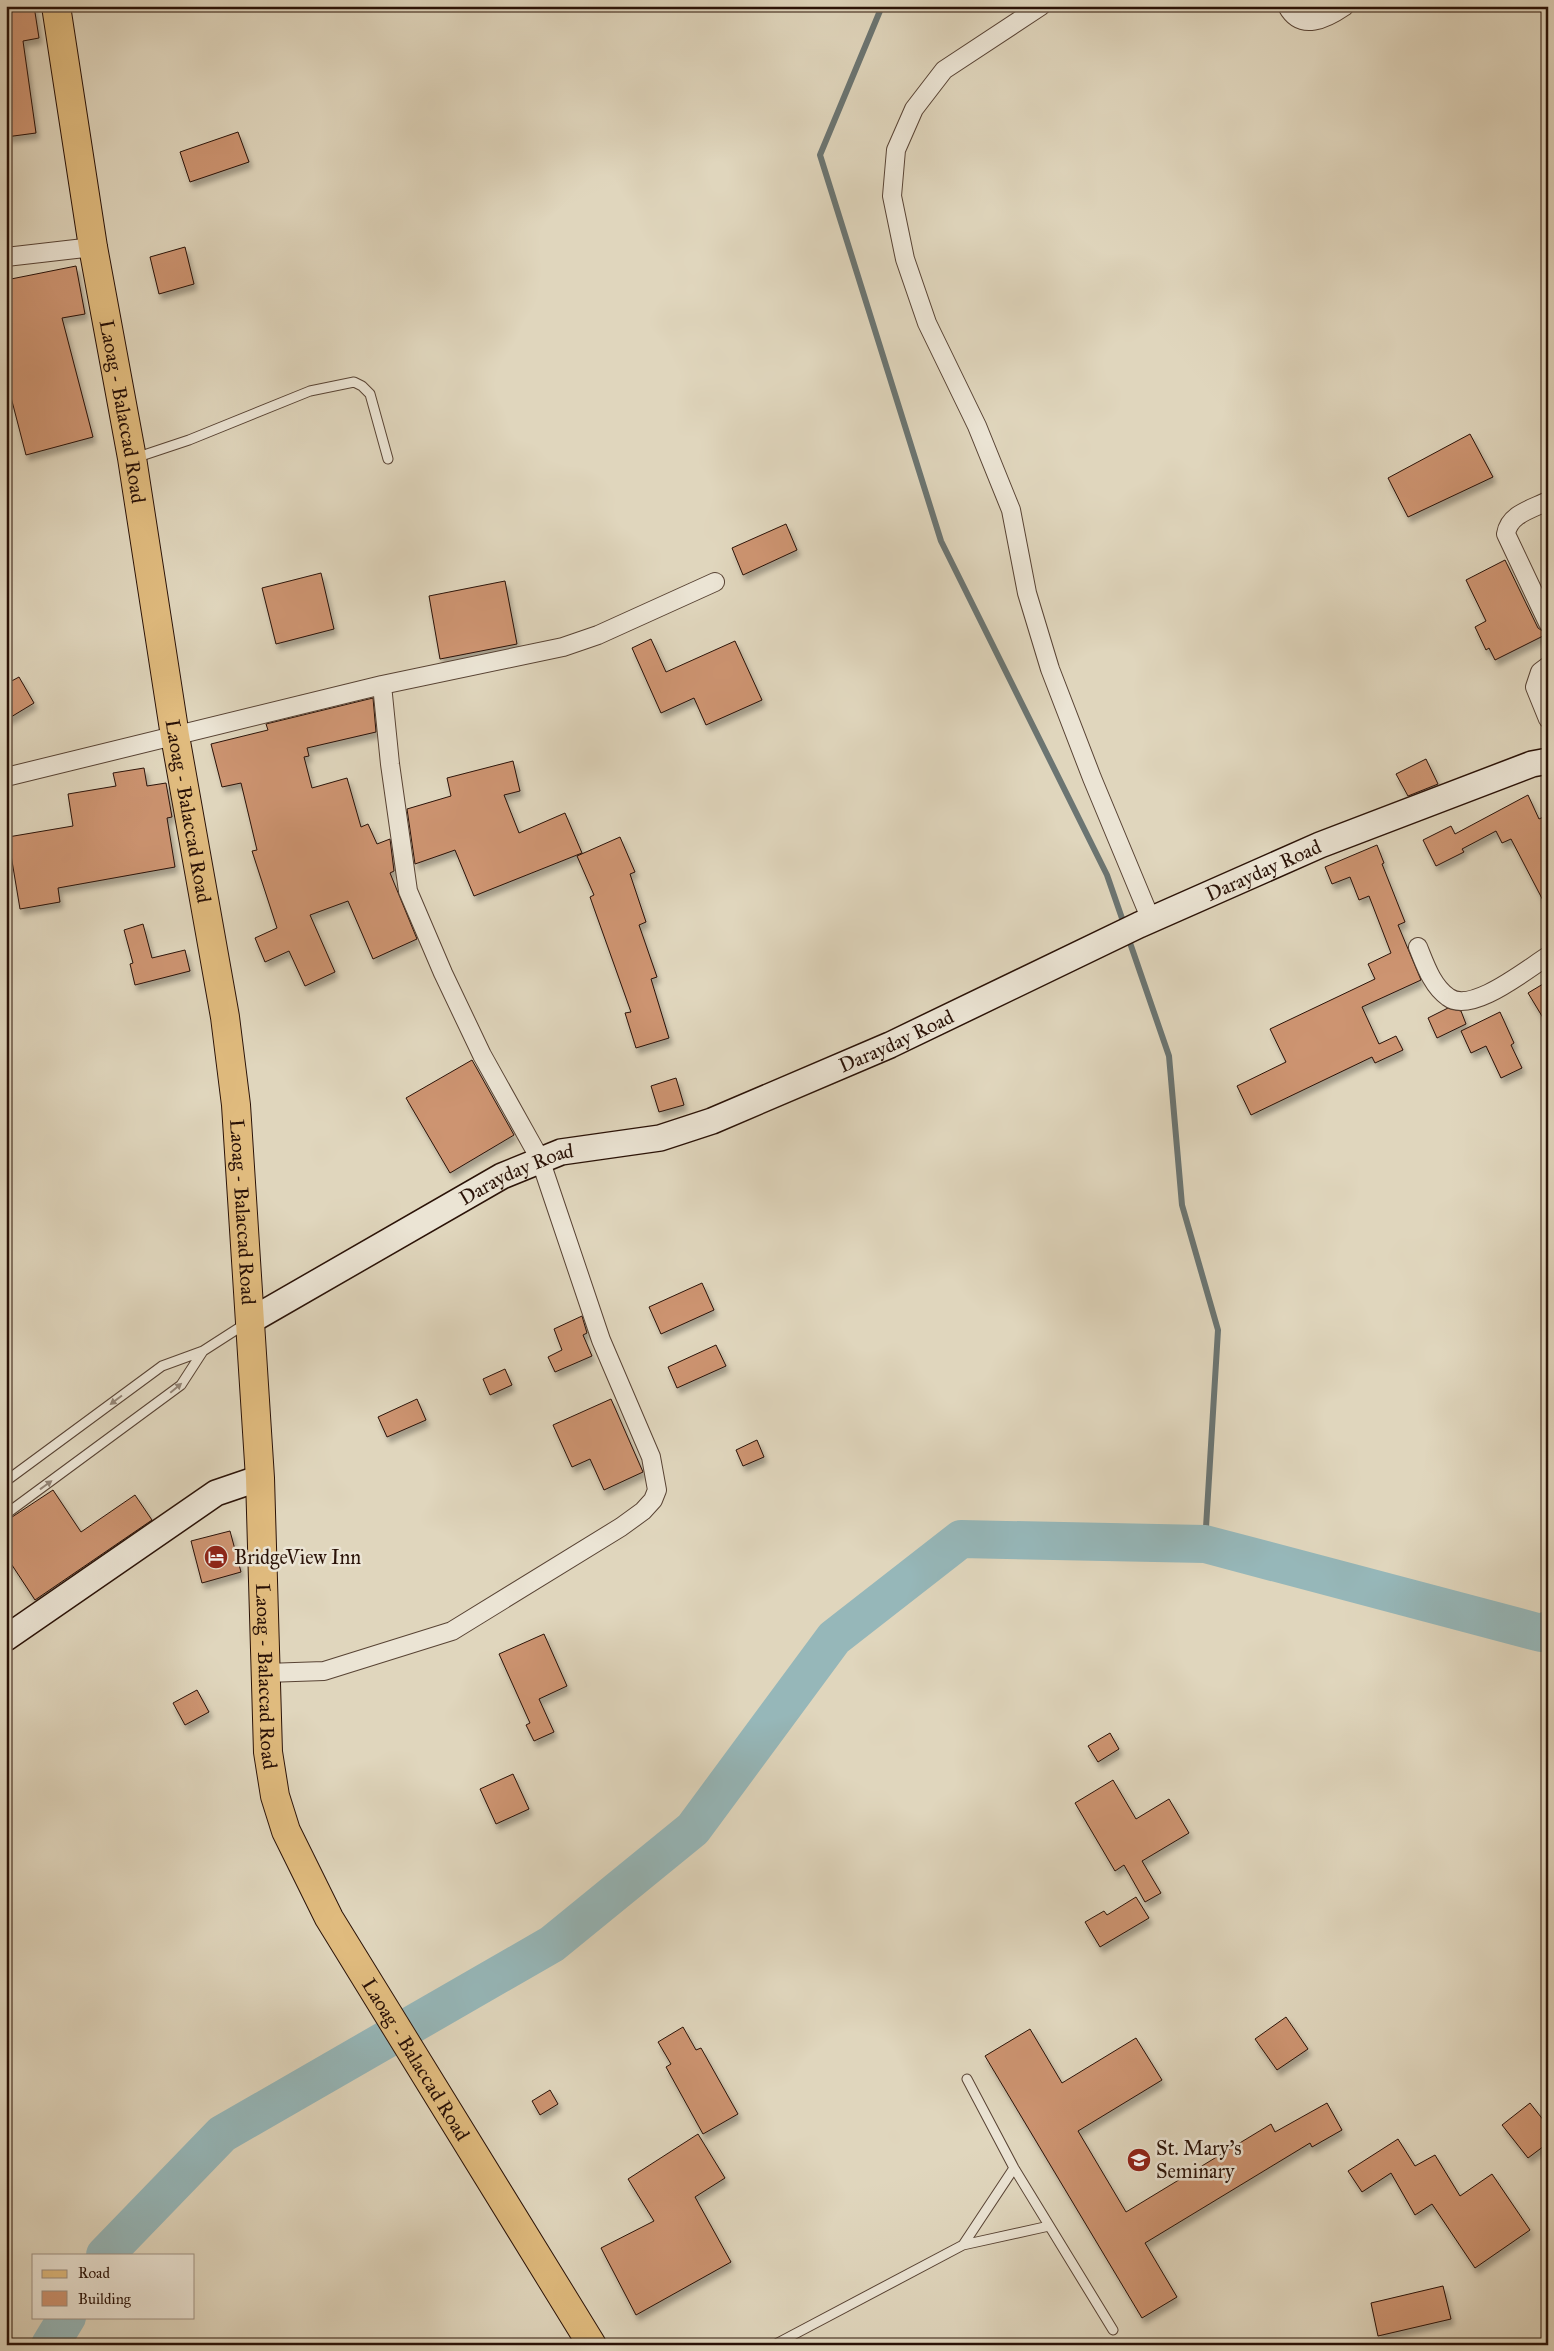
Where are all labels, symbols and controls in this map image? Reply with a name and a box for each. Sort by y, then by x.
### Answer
street label: Laoag - Balaccad Road [95,318,151,505]
street label: Laoag - Balaccad Road [161,718,216,905]
street label: Darayday Road [1202,834,1325,906]
street label: Darayday Road [835,1004,958,1077]
street label: Laoag - Balaccad Road [225,1118,261,1306]
street label: Darayday Road [455,1138,575,1210]
one-way arrow [169,1383,182,1394]
one-way arrow [109,1395,123,1405]
one-way arrow [39,1480,52,1490]
hotel icon: BridgeView Inn [203,1544,229,1570]
place label: BridgeView Inn [234,1545,361,1570]
street label: Laoag - Balaccad Road [251,1583,283,1771]
street label: Laoag - Balaccad Road [357,1974,475,2145]
place label: St. Mary's Seminary [1156,2136,1242,2183]
school or university icon: St. Mary's Seminary [1126,2147,1152,2173]
legend [32,2254,195,2318]
text: Road [78,2264,110,2282]
text: Building [78,2290,132,2308]

